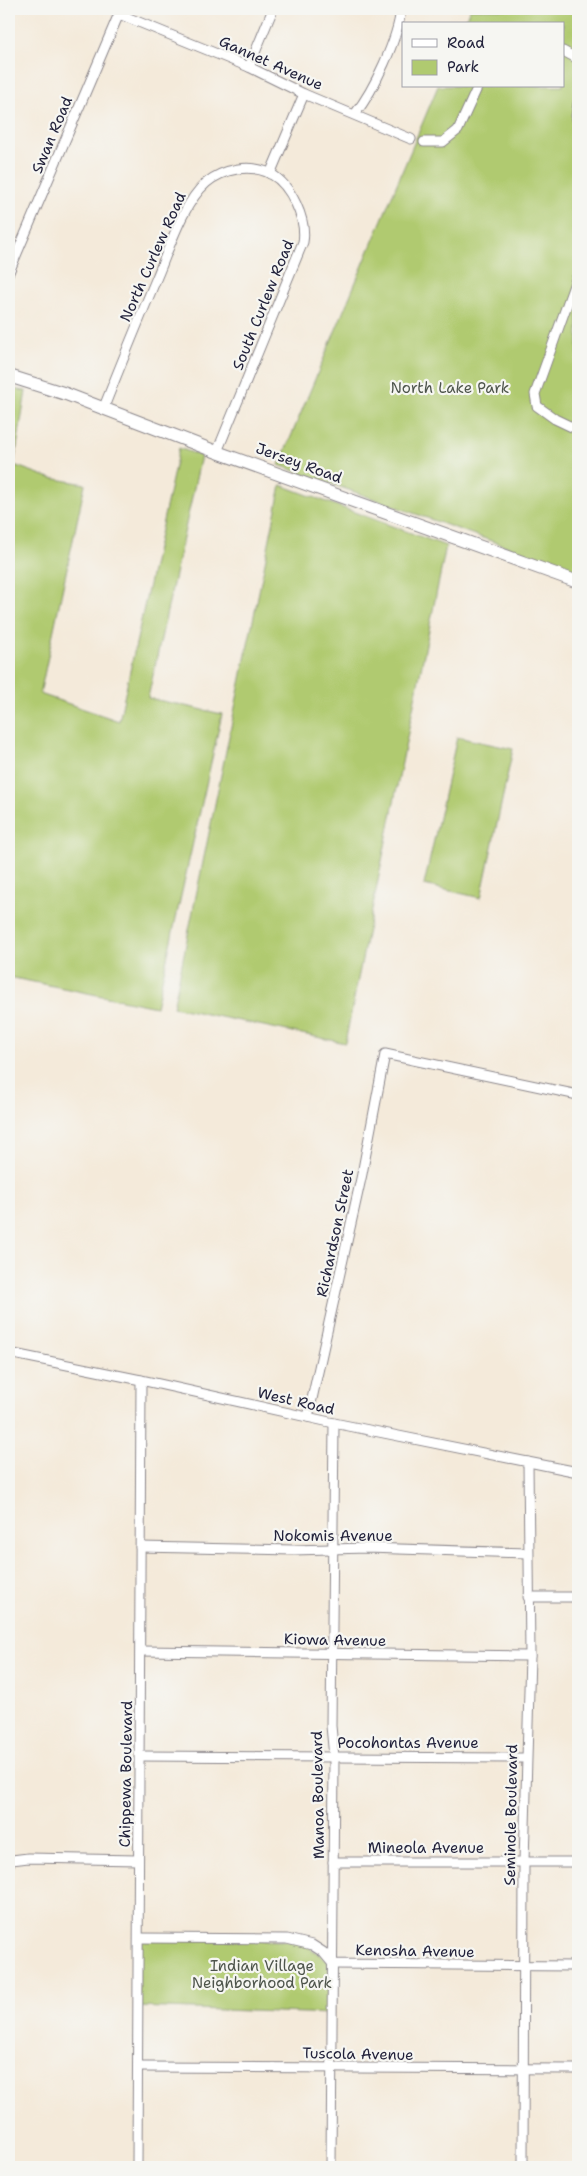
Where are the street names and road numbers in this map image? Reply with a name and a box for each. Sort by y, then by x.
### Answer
street label: Gannet Avenue [216,31,326,95]
street label: Swan Road [27,93,77,177]
street label: North Curlew Road [115,188,191,325]
street label: South Curlew Road [228,236,299,373]
street label: Jersey Road [253,438,345,488]
street label: Richardson Street [312,1167,358,1299]
street label: West Road [255,1382,337,1420]
street label: Nokomis Avenue [273,1526,393,1546]
street label: Kiowa Avenue [284,1629,386,1651]
street label: Chippewa Boulevard [115,1700,137,1848]
street label: Manoa Boulevard [307,1730,329,1859]
street label: Pocohontas Avenue [337,1733,479,1753]
street label: Seminole Boulevard [500,1744,522,1886]
street label: Mineola Avenue [368,1838,484,1858]
street label: Kenosha Avenue [355,1940,475,1962]
street label: Tuscola Avenue [302,2043,414,2065]

